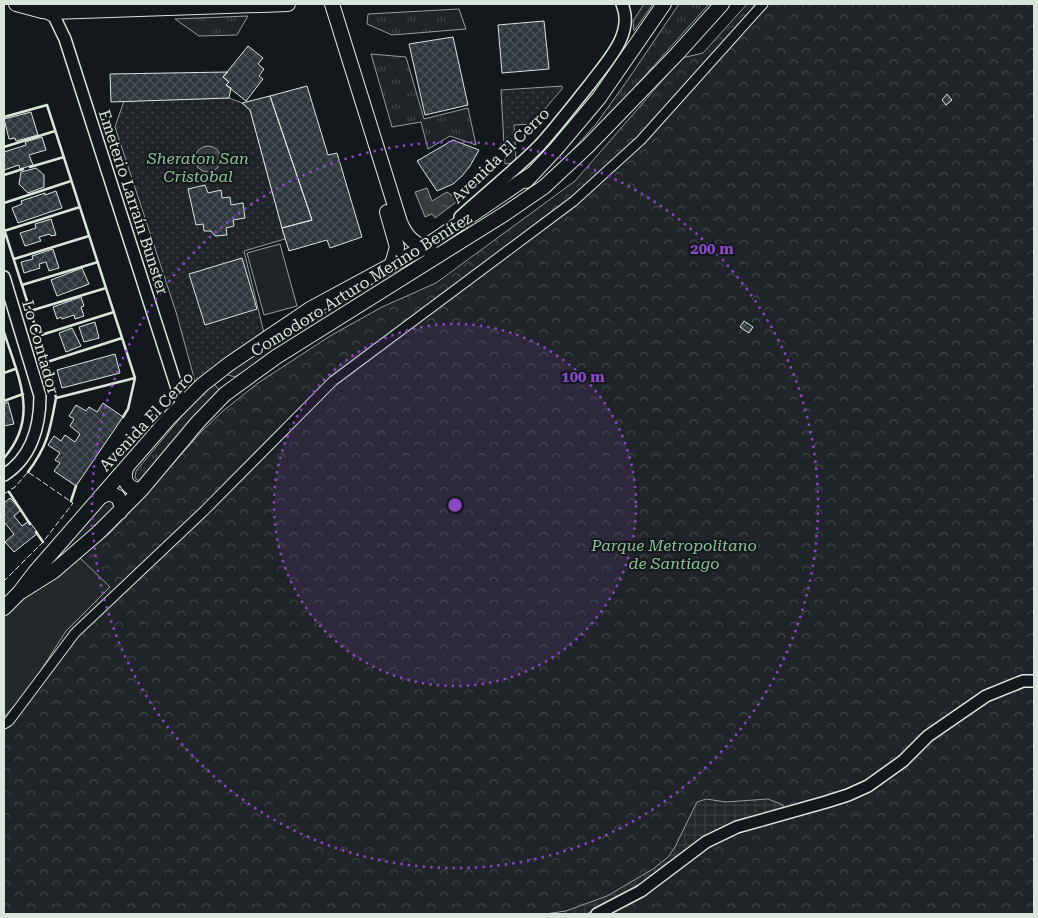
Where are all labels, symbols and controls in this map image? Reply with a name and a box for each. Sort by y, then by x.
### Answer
street label: Avenida El Cerro [447,104,554,207]
street label: Emeterio Larraín Bunster [95,107,173,297]
park label: Sheraton San Cristobal [146,149,249,186]
street label: Comodoro Arturo Merino Benítez [247,208,476,361]
text: 200 m [690,240,734,258]
street label: Lo Contador [18,298,63,397]
street label: Avenida El Cerro [95,367,198,475]
text: 100 m [561,368,605,386]
centre of rings [446,496,464,514]
park label: Parque Metropolitano de Santiago [590,536,757,573]

